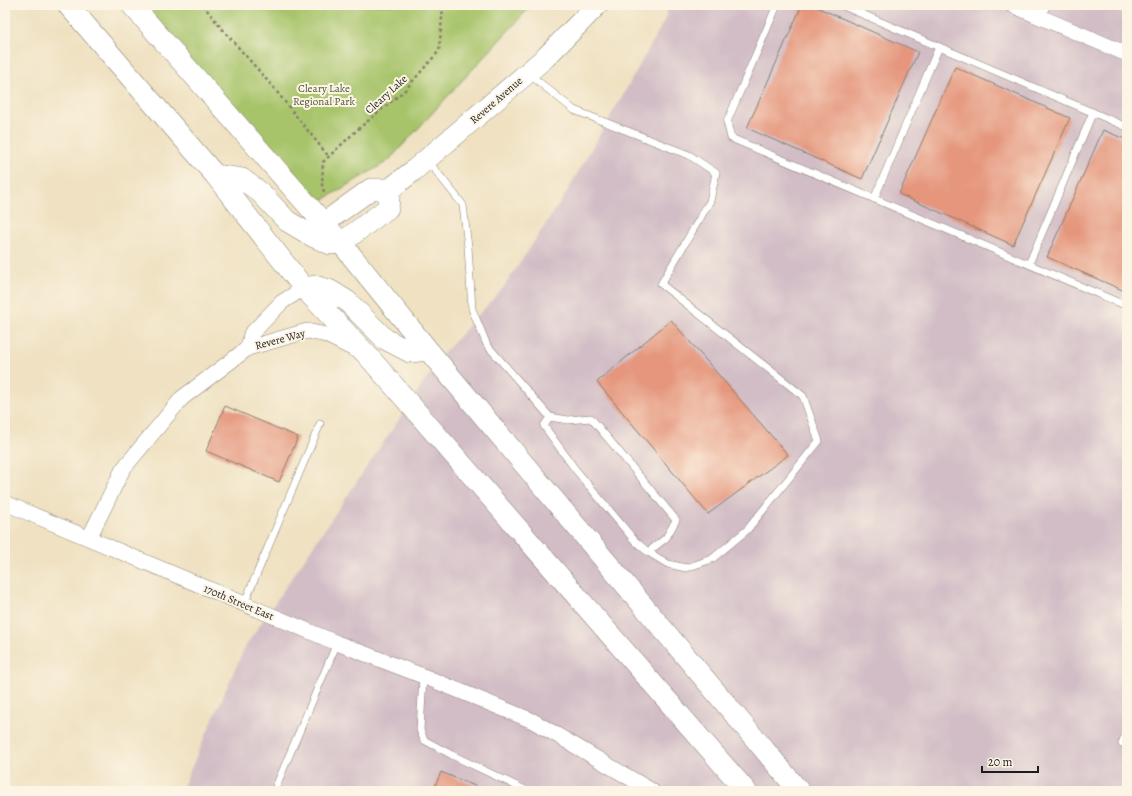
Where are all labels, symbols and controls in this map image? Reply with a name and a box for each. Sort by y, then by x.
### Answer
street label: Cleary Lake [362,71,411,117]
street label: Revere Avenue [467,73,526,127]
park label: Cleary Lake Regional Park [293,81,356,109]
street label: Revere Way [253,326,307,353]
street label: 170th Street East [202,581,276,624]
scale bar [982,748,1038,774]
text: 20 m [988,754,1012,770]

